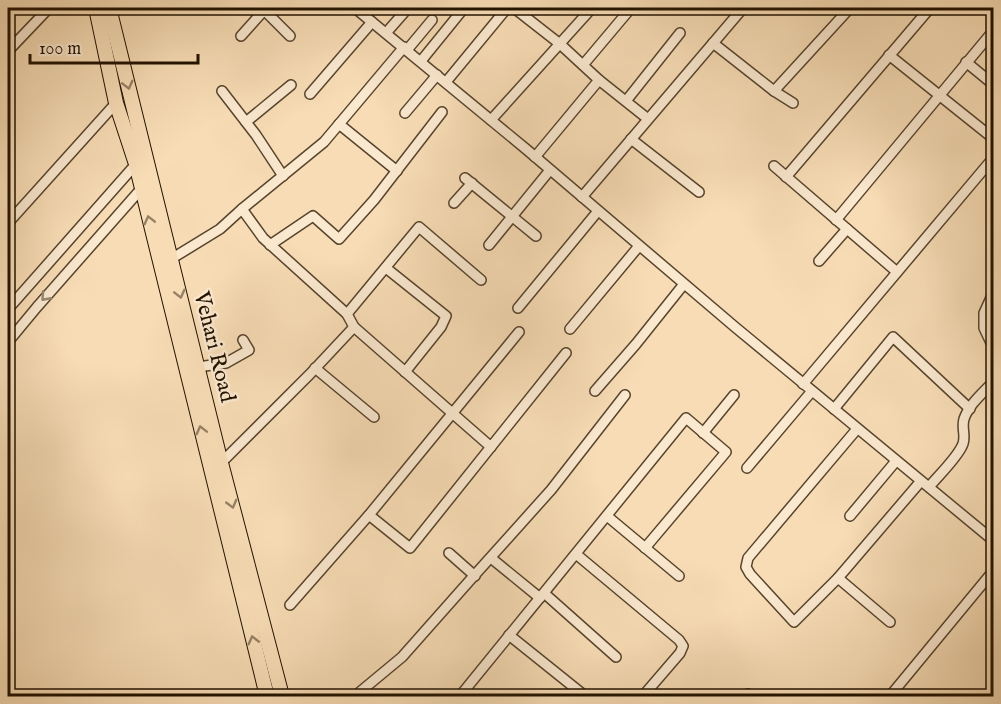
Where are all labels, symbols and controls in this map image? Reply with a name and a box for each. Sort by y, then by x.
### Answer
scale bar [30,27,198,65]
text: 100 m [39,38,81,61]
one-way arrow [121,79,134,89]
one-way arrow [143,216,156,226]
street label: Vehari Road [186,288,241,406]
one-way arrow [172,289,185,299]
one-way arrow [41,290,52,301]
one-way arrow [196,425,209,435]
one-way arrow [225,498,237,509]
one-way arrow [248,635,261,645]

